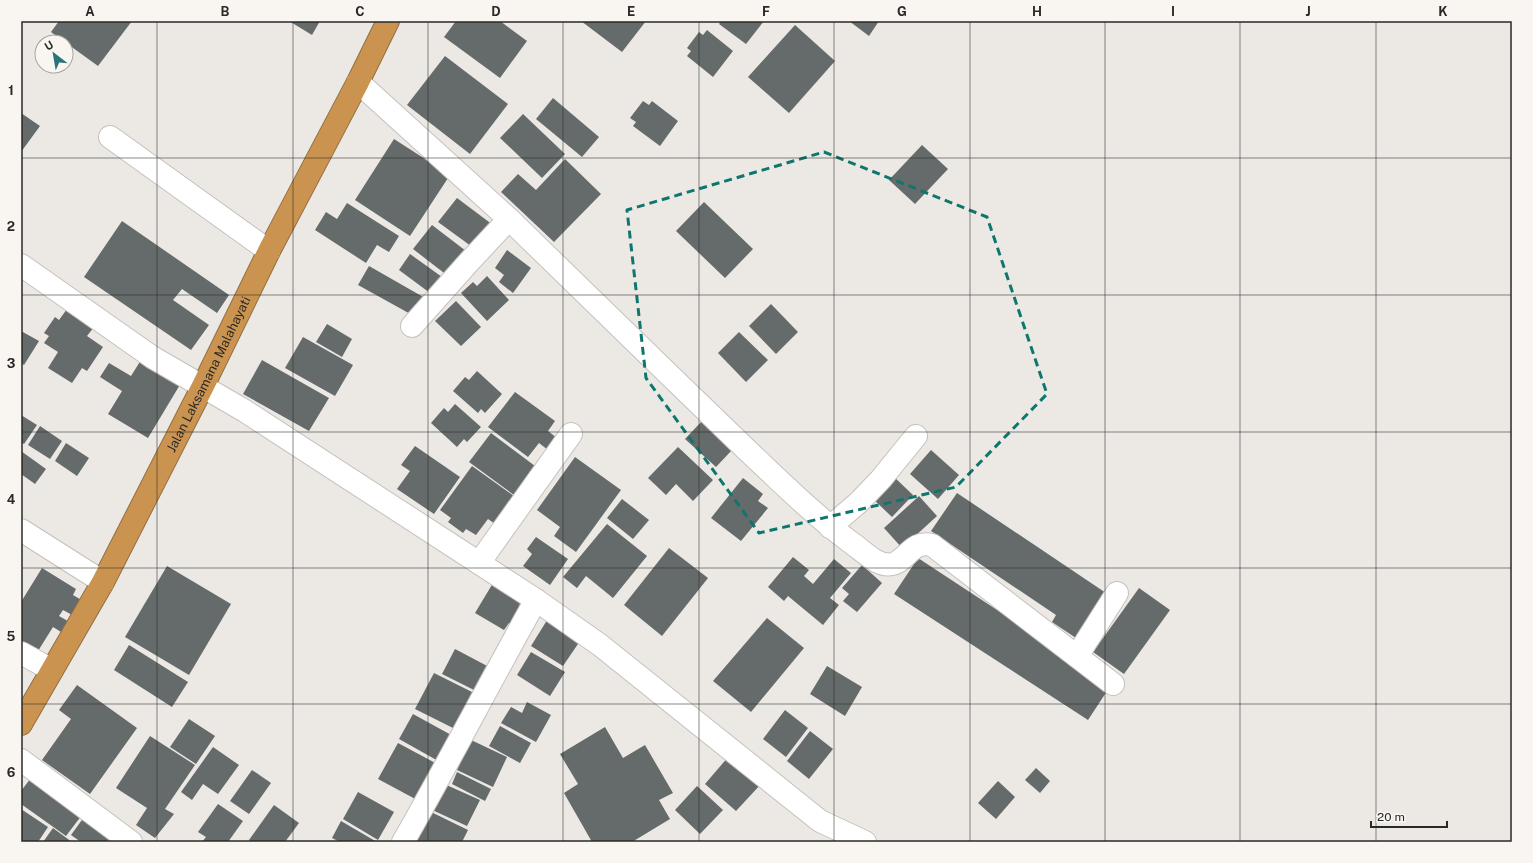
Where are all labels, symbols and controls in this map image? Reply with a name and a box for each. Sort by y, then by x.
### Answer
text: A [85,4,95,19]
text: B [221,4,230,19]
text: C [355,4,365,19]
text: D [491,4,501,19]
text: E [627,4,635,19]
text: F [762,4,770,19]
text: G [897,4,907,19]
text: H [1032,4,1042,19]
text: I [1171,4,1175,19]
text: J [1305,4,1311,19]
text: K [1438,4,1448,19]
north arrow [34,34,74,74]
text: U [42,38,55,53]
text: 1 [8,83,14,98]
text: 2 [7,219,15,234]
street label: Jalan Laksamana Malahayati [163,294,253,454]
text: 3 [7,356,16,371]
text: 4 [7,492,16,507]
text: 5 [7,629,16,644]
text: 6 [7,765,16,780]
scale bar [1371,803,1447,829]
text: 20 m [1377,810,1405,824]

